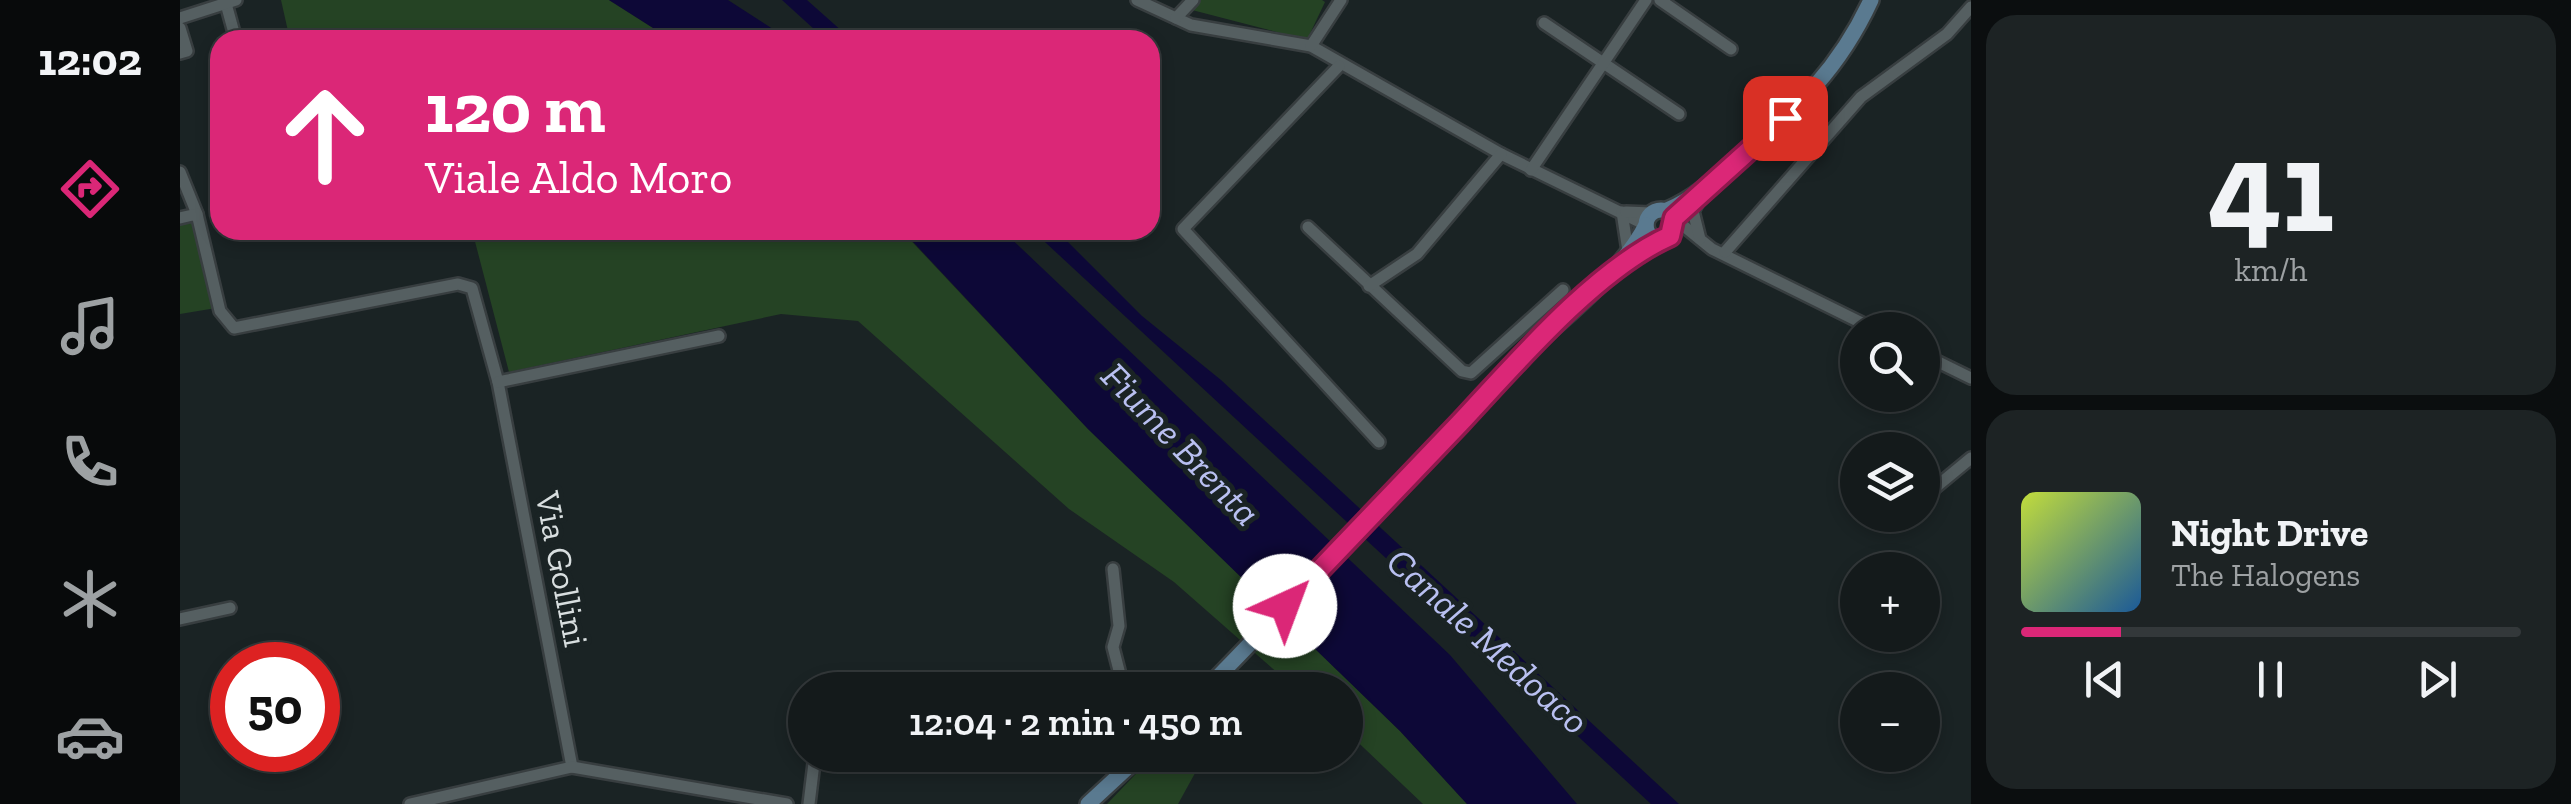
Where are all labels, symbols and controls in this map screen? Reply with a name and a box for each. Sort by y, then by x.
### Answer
text: 12:02 [38,33,142,87]
text: 120 m [425,66,606,150]
icon: ahead [260,70,390,200]
pin [1743,76,1828,161]
icon: arrive [1758,91,1813,146]
text: 41 [2208,108,2334,264]
text: Viale Aldo Moro [425,151,732,205]
icon: directions [55,154,125,224]
text: km/h [2234,251,2308,289]
icon: music [55,291,125,361]
map controls [1840,312,1940,772]
button: search [1840,312,1940,412]
water label: Fiume Brenta [1092,353,1270,535]
icon: phone [55,427,125,497]
button: layers [1840,432,1940,532]
street label: Via Gollini [526,487,598,650]
text: Night Drive [2171,510,2368,556]
water label: Canale Medoaco [1377,538,1599,744]
button: + [1840,552,1940,652]
position arrow [1233,554,1337,658]
text: The Halogens [2171,556,2360,594]
icon: climate [55,564,125,634]
speed limit sign: 50 [210,642,340,772]
icon: previous [2077,652,2132,707]
icon: pause [2243,652,2298,707]
icon: next [2410,652,2465,707]
button: − [1840,672,1940,772]
text: 12:04 · 2 min · 450 m [909,699,1242,745]
icon: car [55,701,125,771]

